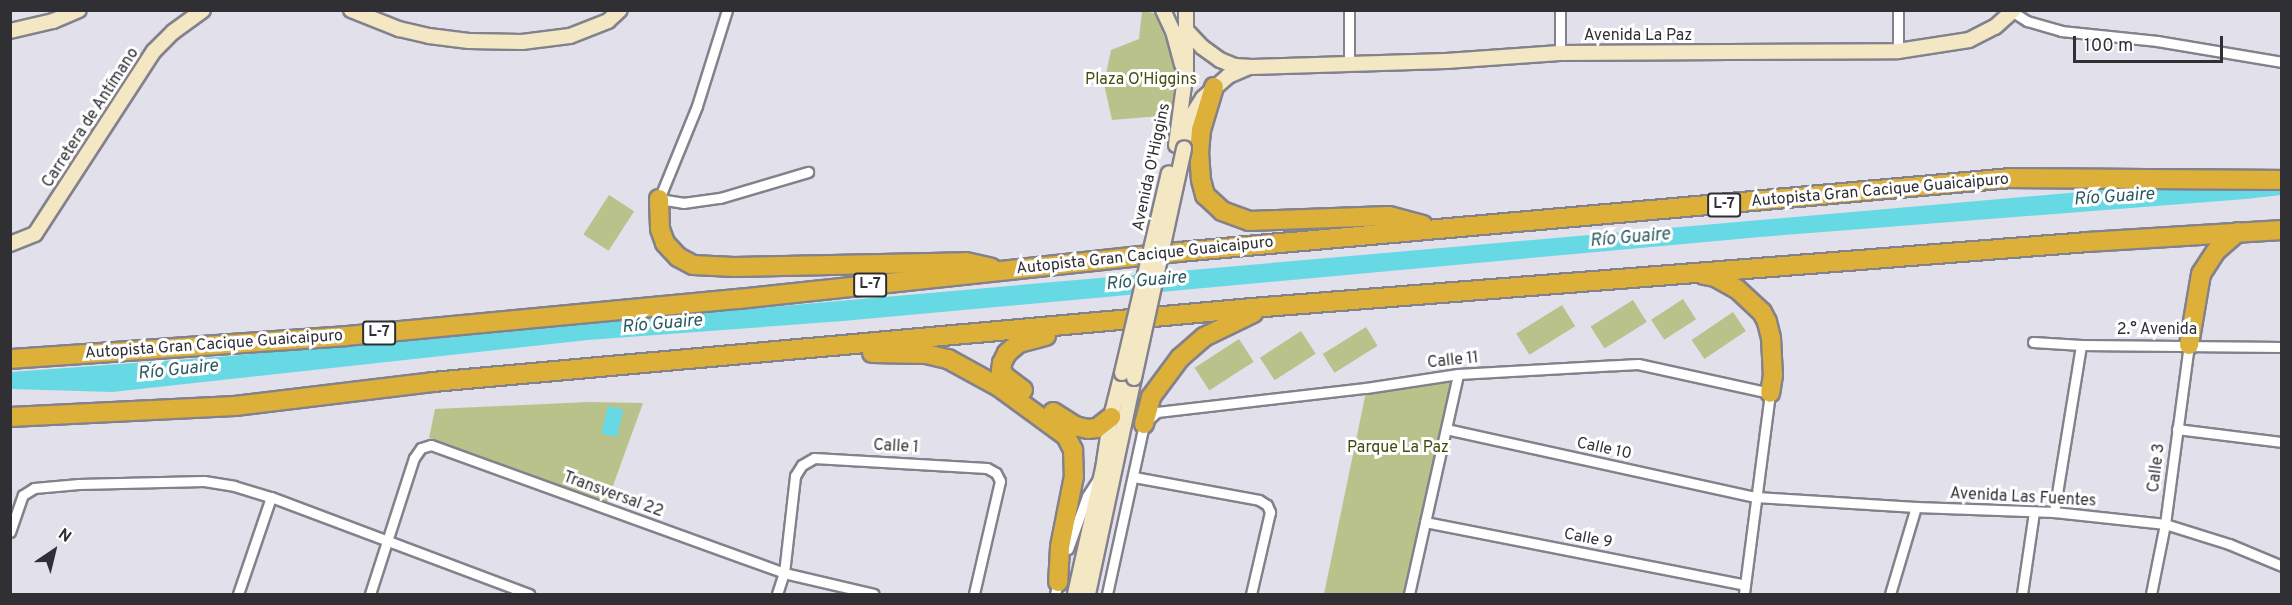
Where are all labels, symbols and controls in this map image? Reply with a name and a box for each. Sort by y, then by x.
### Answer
scale bar [2076,24,2226,62]
street label: Avenida La Paz [1584,26,1692,46]
text: 100 m [2084,35,2133,58]
street label: Carretera de Antímano [38,44,144,192]
park label: Plaza O'Higgins [1085,70,1197,90]
street label: Avenida O'Higgins [1129,101,1175,233]
street label: Autopista Gran Cacique Guaicaipuro [1750,170,2010,212]
water label: Río Guaire [2073,184,2155,212]
road number: L-7 [1706,193,1742,217]
water label: Río Guaire [1589,225,1671,253]
street label: Autopista Gran Cacique Guaicaipuro [1015,233,1275,279]
water label: Río Guaire [1105,268,1187,296]
road number: L-7 [852,273,888,297]
water label: Río Guaire [621,311,703,339]
street label: 2.° Avenida [2116,320,2198,340]
road number: L-7 [361,321,397,345]
street label: Autopista Gran Cacique Guaicaipuro [84,326,344,364]
street label: Calle 11 [1426,349,1480,373]
water label: Río Guaire [137,356,219,386]
street label: Calle 10 [1575,434,1633,464]
street label: Calle 1 [873,436,919,458]
park label: Parque La Paz [1347,438,1449,458]
street label: Calle 3 [2144,442,2170,494]
street label: Transversal 22 [560,468,666,522]
street label: Avenida Las Fuentes [1949,485,2097,511]
north arrow [24,521,84,581]
text: N [54,525,75,548]
street label: Calle 9 [1562,525,1614,553]

